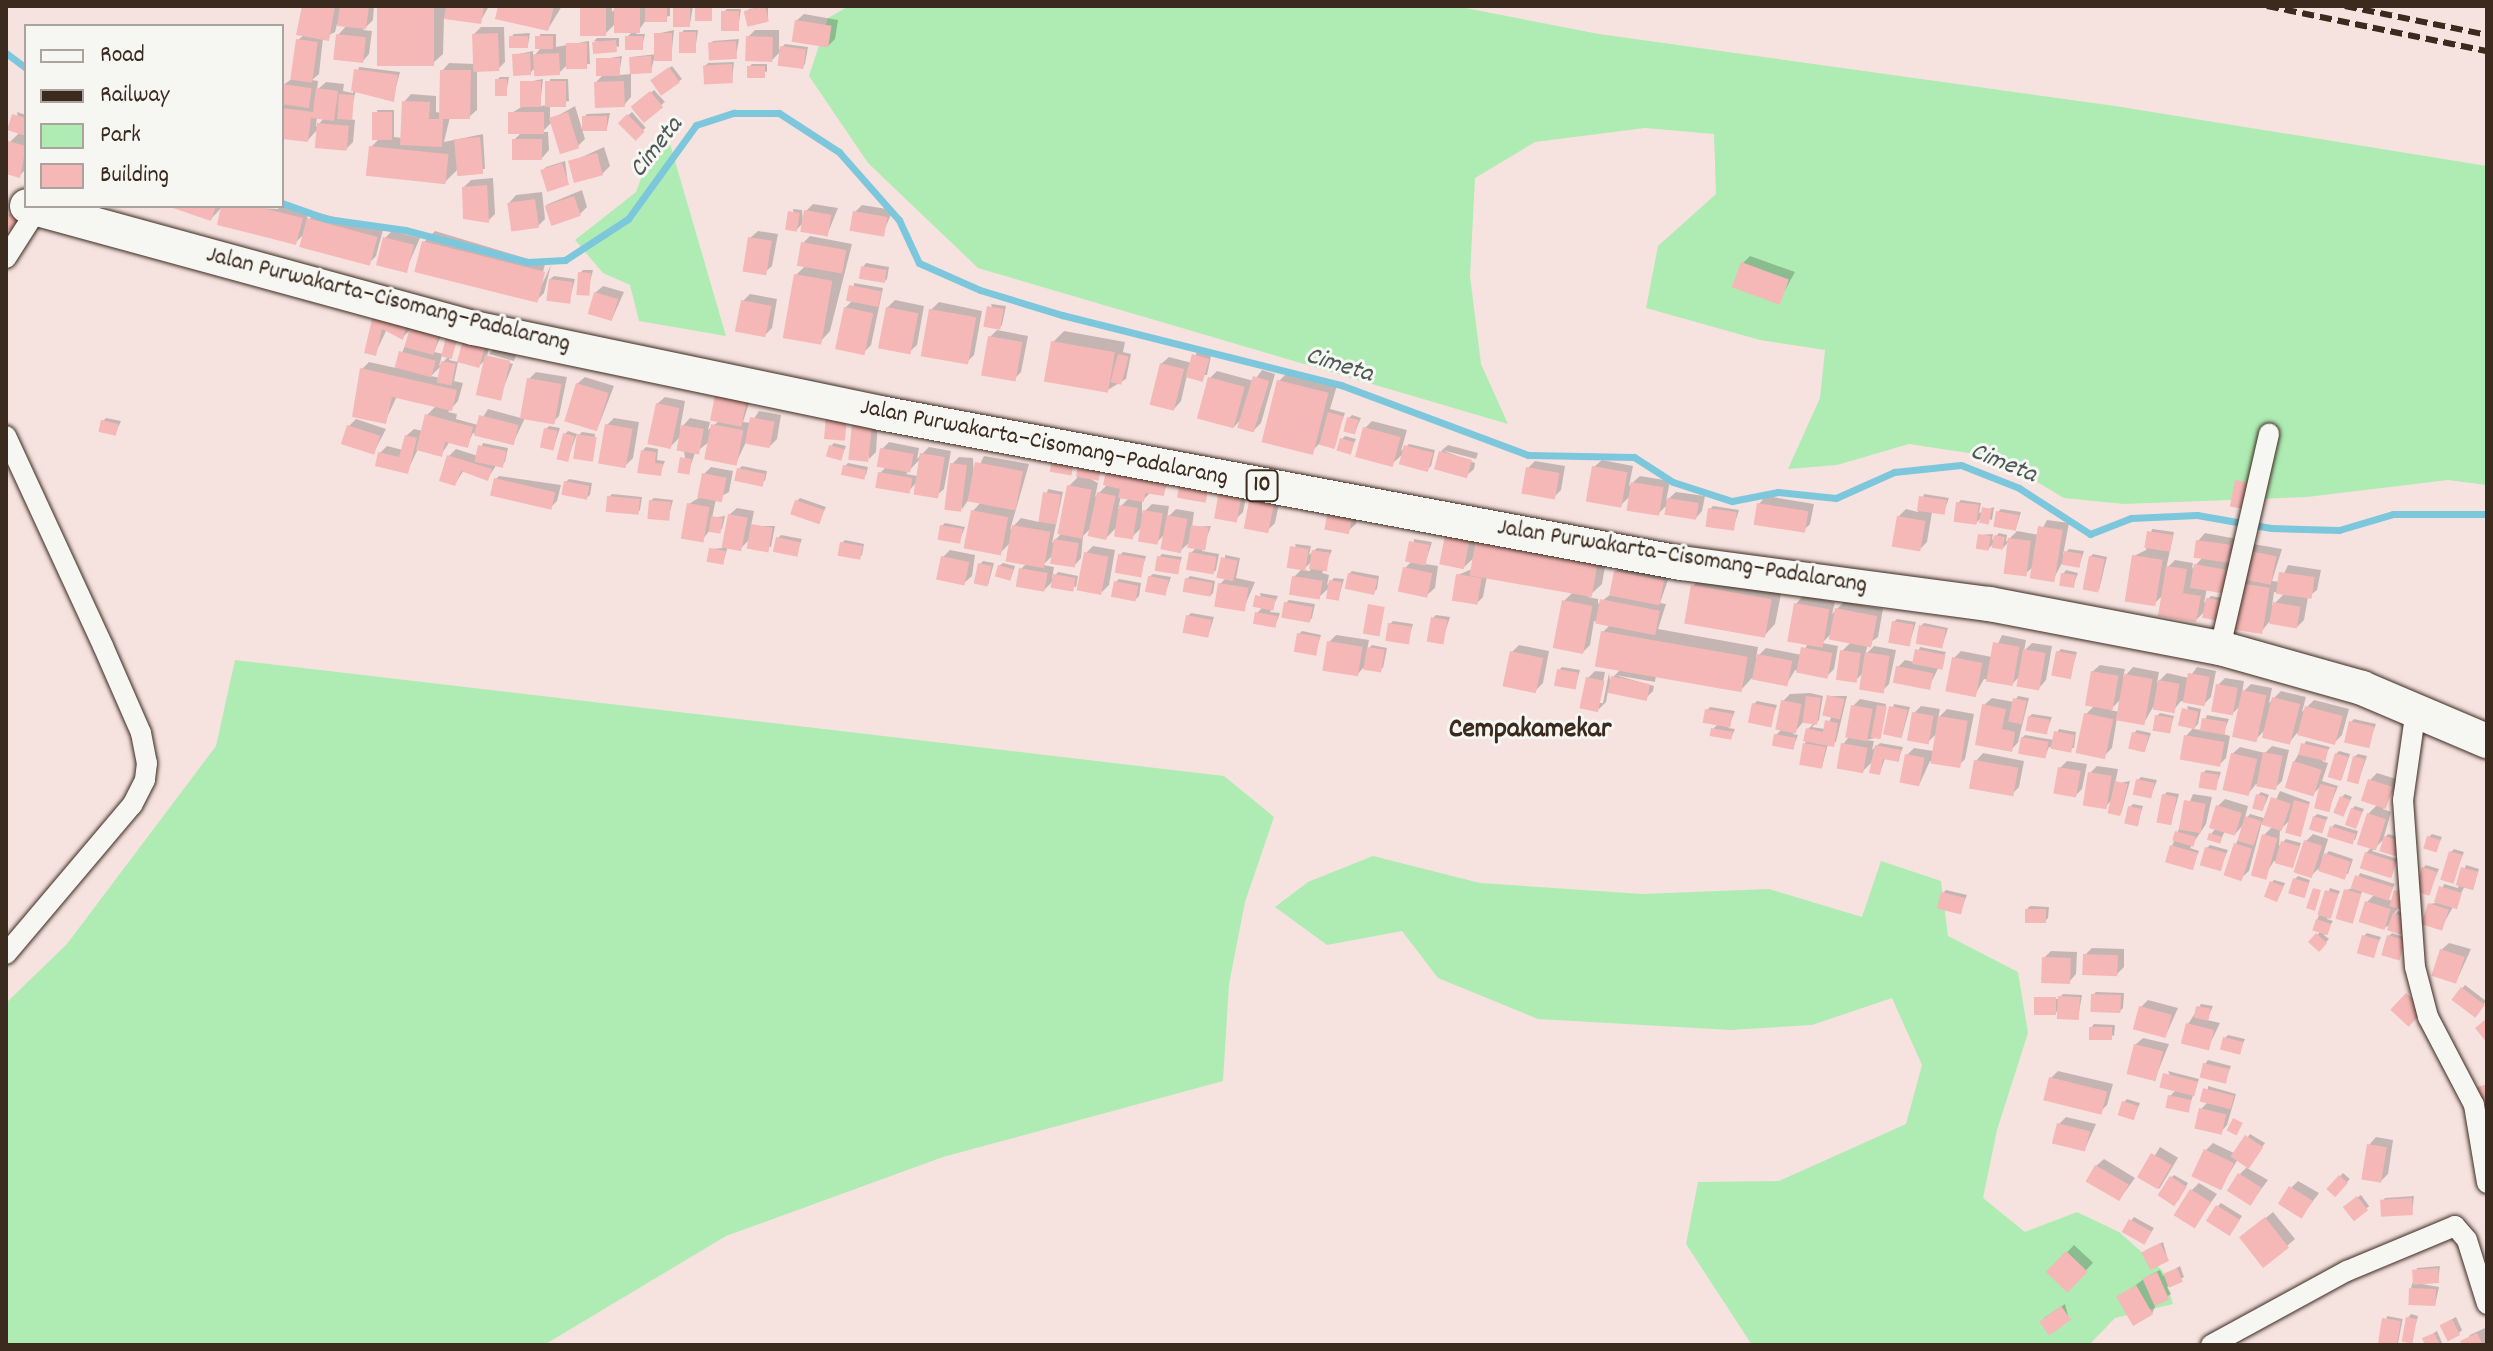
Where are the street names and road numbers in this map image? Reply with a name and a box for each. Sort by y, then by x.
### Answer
street label: Jalan Purwakarta–Cisomang–Padalarang [203,242,573,360]
street label: Jalan Purwakarta–Cisomang–Padalarang [858,394,1230,494]
road number: 10 [1244,468,1280,504]
street label: Jalan Purwakarta–Cisomang–Padalarang [1495,515,1869,601]

